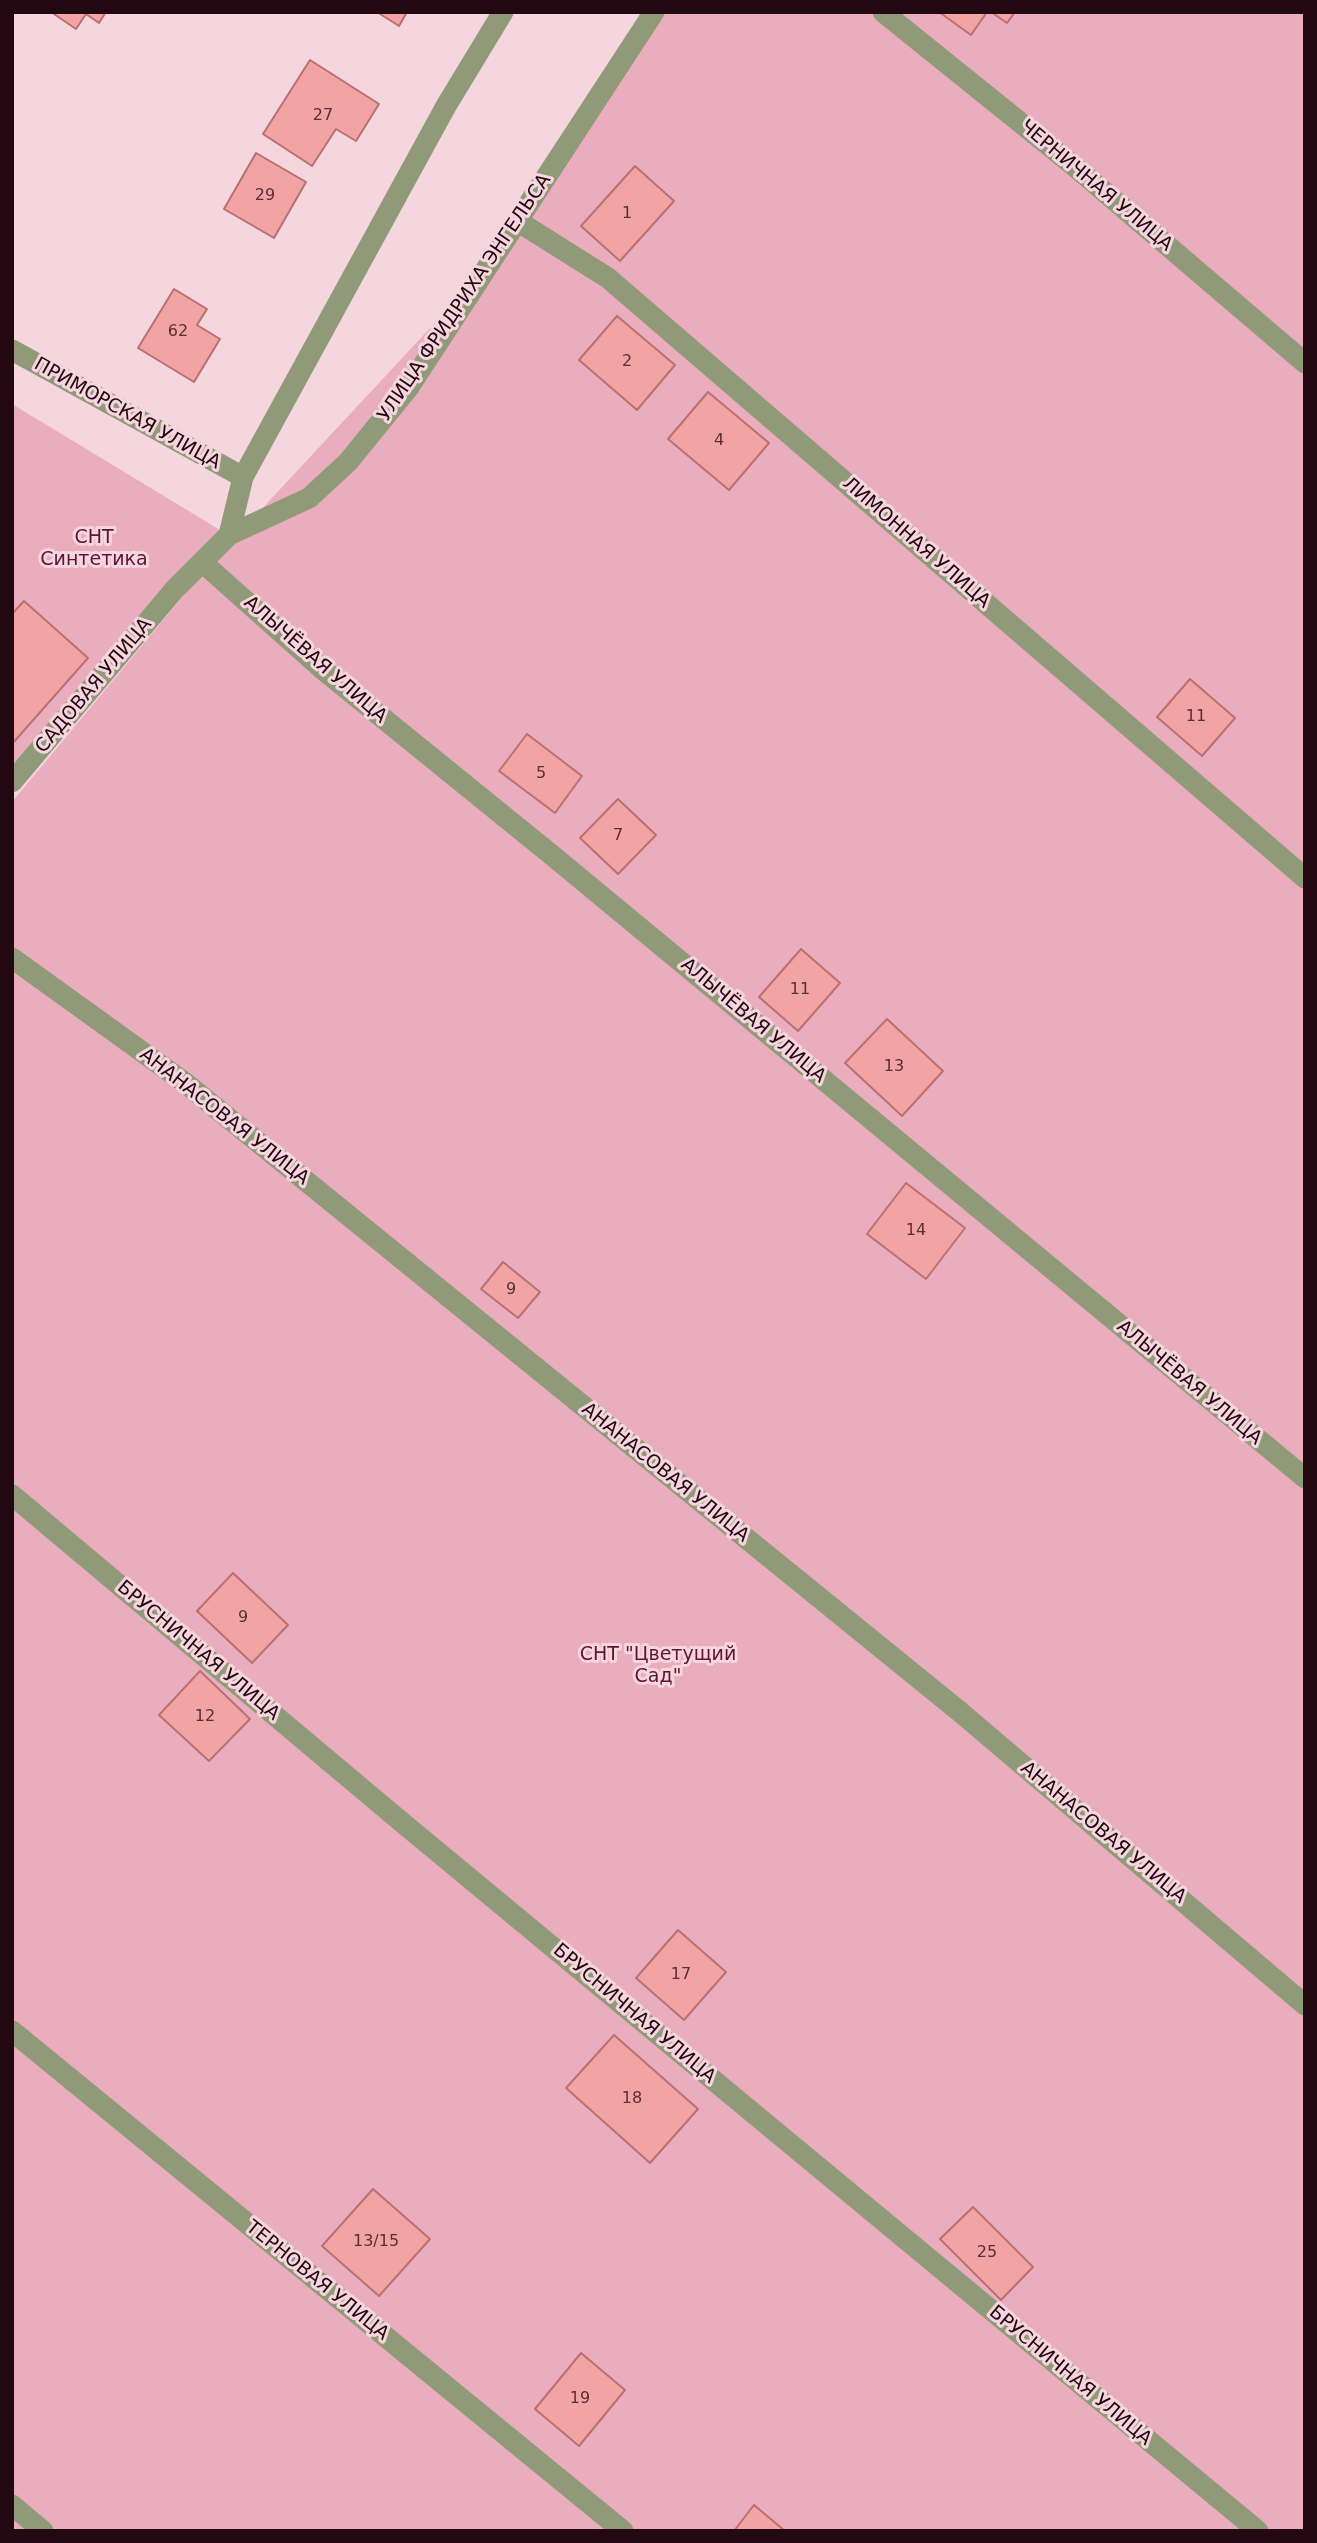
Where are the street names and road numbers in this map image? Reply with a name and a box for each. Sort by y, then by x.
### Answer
street label: ЧЕРНИЧНАЯ УЛИЦА [1015,115,1177,257]
street label: УЛИЦА ФРИДРИХА ЭНГЕЛЬСА [374,170,556,426]
street label: ПРИМОРСКАЯ УЛИЦА [30,353,224,475]
street label: ЛИМОННАЯ УЛИЦА [837,473,995,613]
street label: АЛЫЧЁВАЯ УЛИЦА [239,592,391,728]
street label: САДОВАЯ УЛИЦА [31,614,157,758]
street label: АЛЫЧЁВАЯ УЛИЦА [676,954,830,1088]
street label: АНАНАСОВАЯ УЛИЦА [135,1044,313,1190]
street label: АЛЫЧЁВАЯ УЛИЦА [1112,1316,1266,1450]
street label: АНАНАСОВАЯ УЛИЦА [577,1398,753,1548]
street label: БРУСНИЧНАЯ УЛИЦА [112,1576,284,1726]
street label: АНАНАСОВАЯ УЛИЦА [1016,1757,1190,1909]
street label: БРУСНИЧНАЯ УЛИЦА [548,1939,720,2089]
street label: ТЕРНОВАЯ УЛИЦА [241,2216,393,2346]
street label: БРУСНИЧНАЯ УЛИЦА [984,2301,1156,2451]

